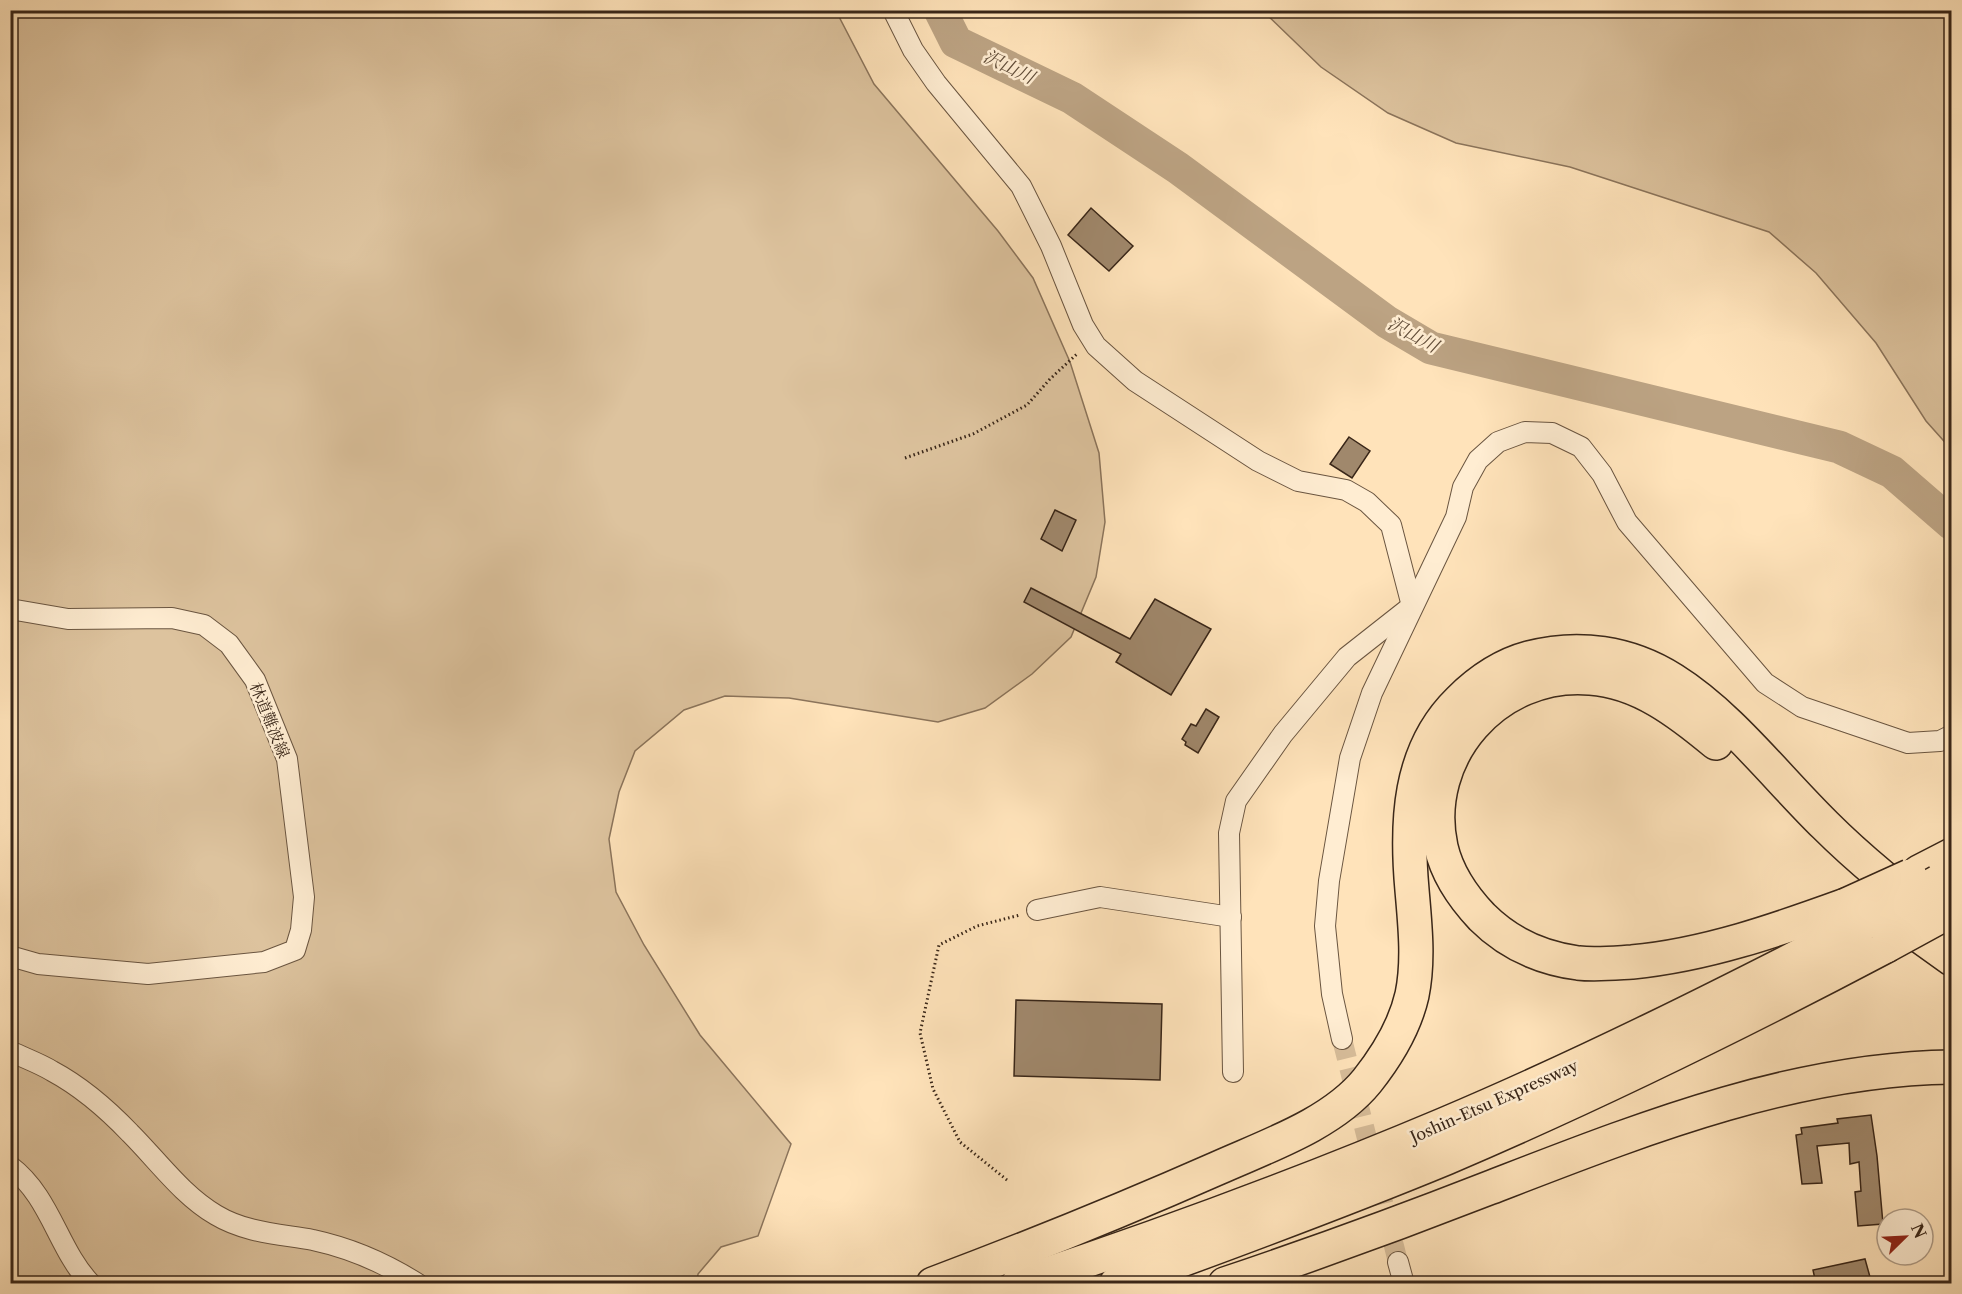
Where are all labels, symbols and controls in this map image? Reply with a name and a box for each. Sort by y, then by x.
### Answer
water label: 沢山川 [980,45,1040,90]
water label: 沢山川 [1384,313,1444,358]
street label: 林道難波線 [246,679,294,761]
street label: Joshin-Etsu Expressway [1404,1055,1582,1148]
north arrow [1875,1207,1935,1267]
text: N [1907,1220,1931,1241]

